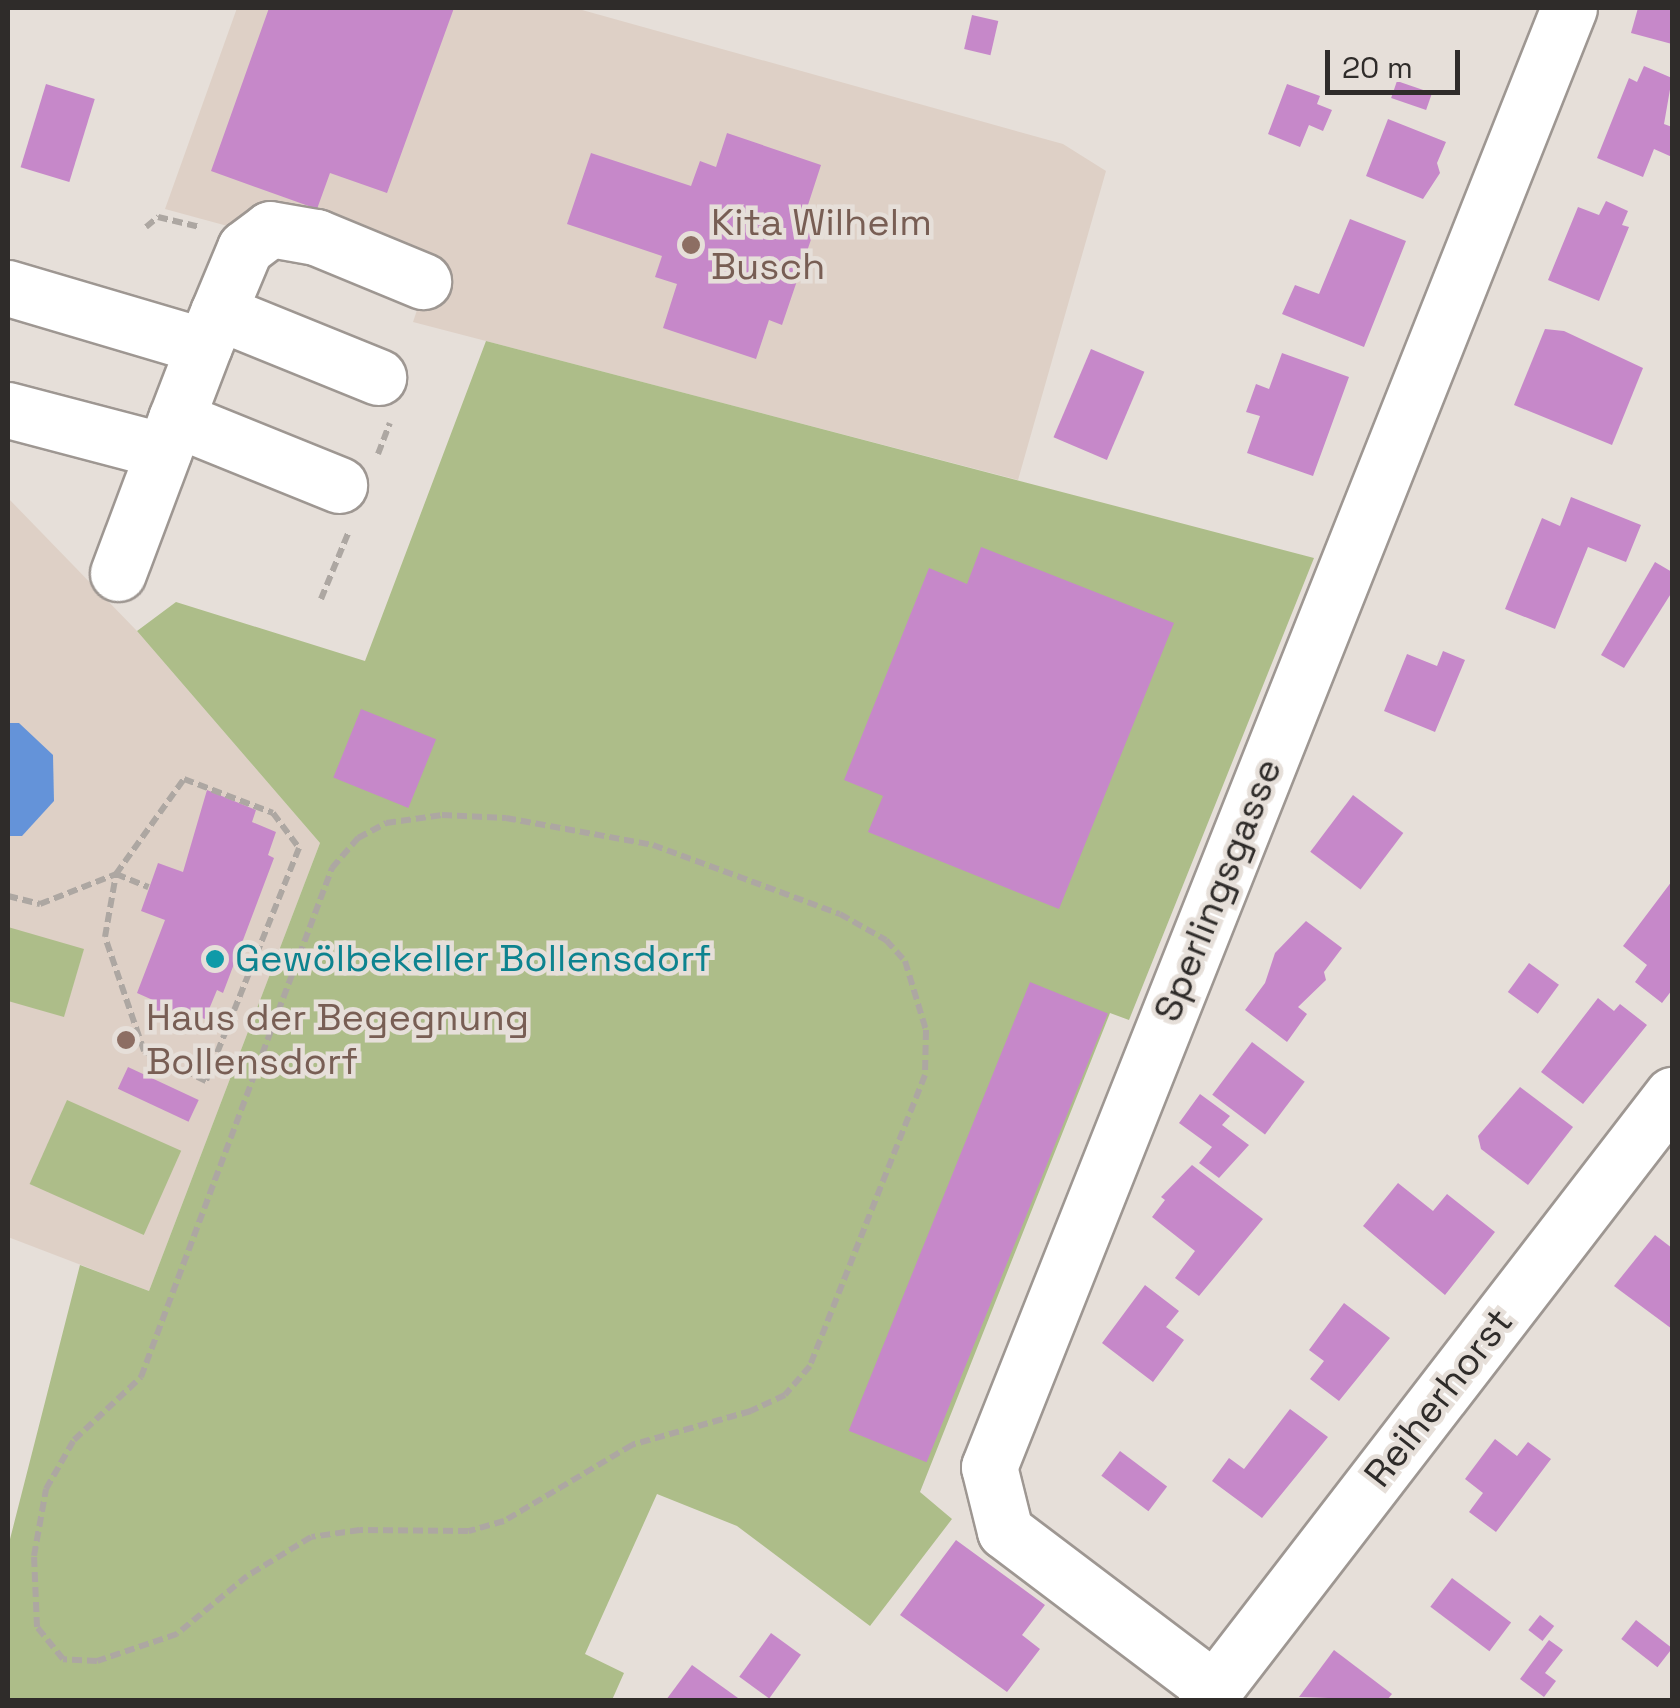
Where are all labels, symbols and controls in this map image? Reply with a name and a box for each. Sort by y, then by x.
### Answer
scale bar [1330,30,1465,92]
text: 20 m [1342,48,1413,87]
place label: Kita Wilhelm Busch [711,200,932,290]
marker: Kita Wilhelm Busch [680,234,702,256]
street label: Sperlingsgasse [1144,752,1292,1028]
place label: Gewölbekeller Bollensdorf [235,936,711,982]
marker: Gewölbekeller Bollensdorf [204,948,226,970]
place label: Haus der Begegnung Bollensdorf [146,995,529,1084]
marker: Haus der Begegnung Bollensdorf [115,1029,137,1051]
street label: Reiherhorst [1355,1300,1523,1496]

